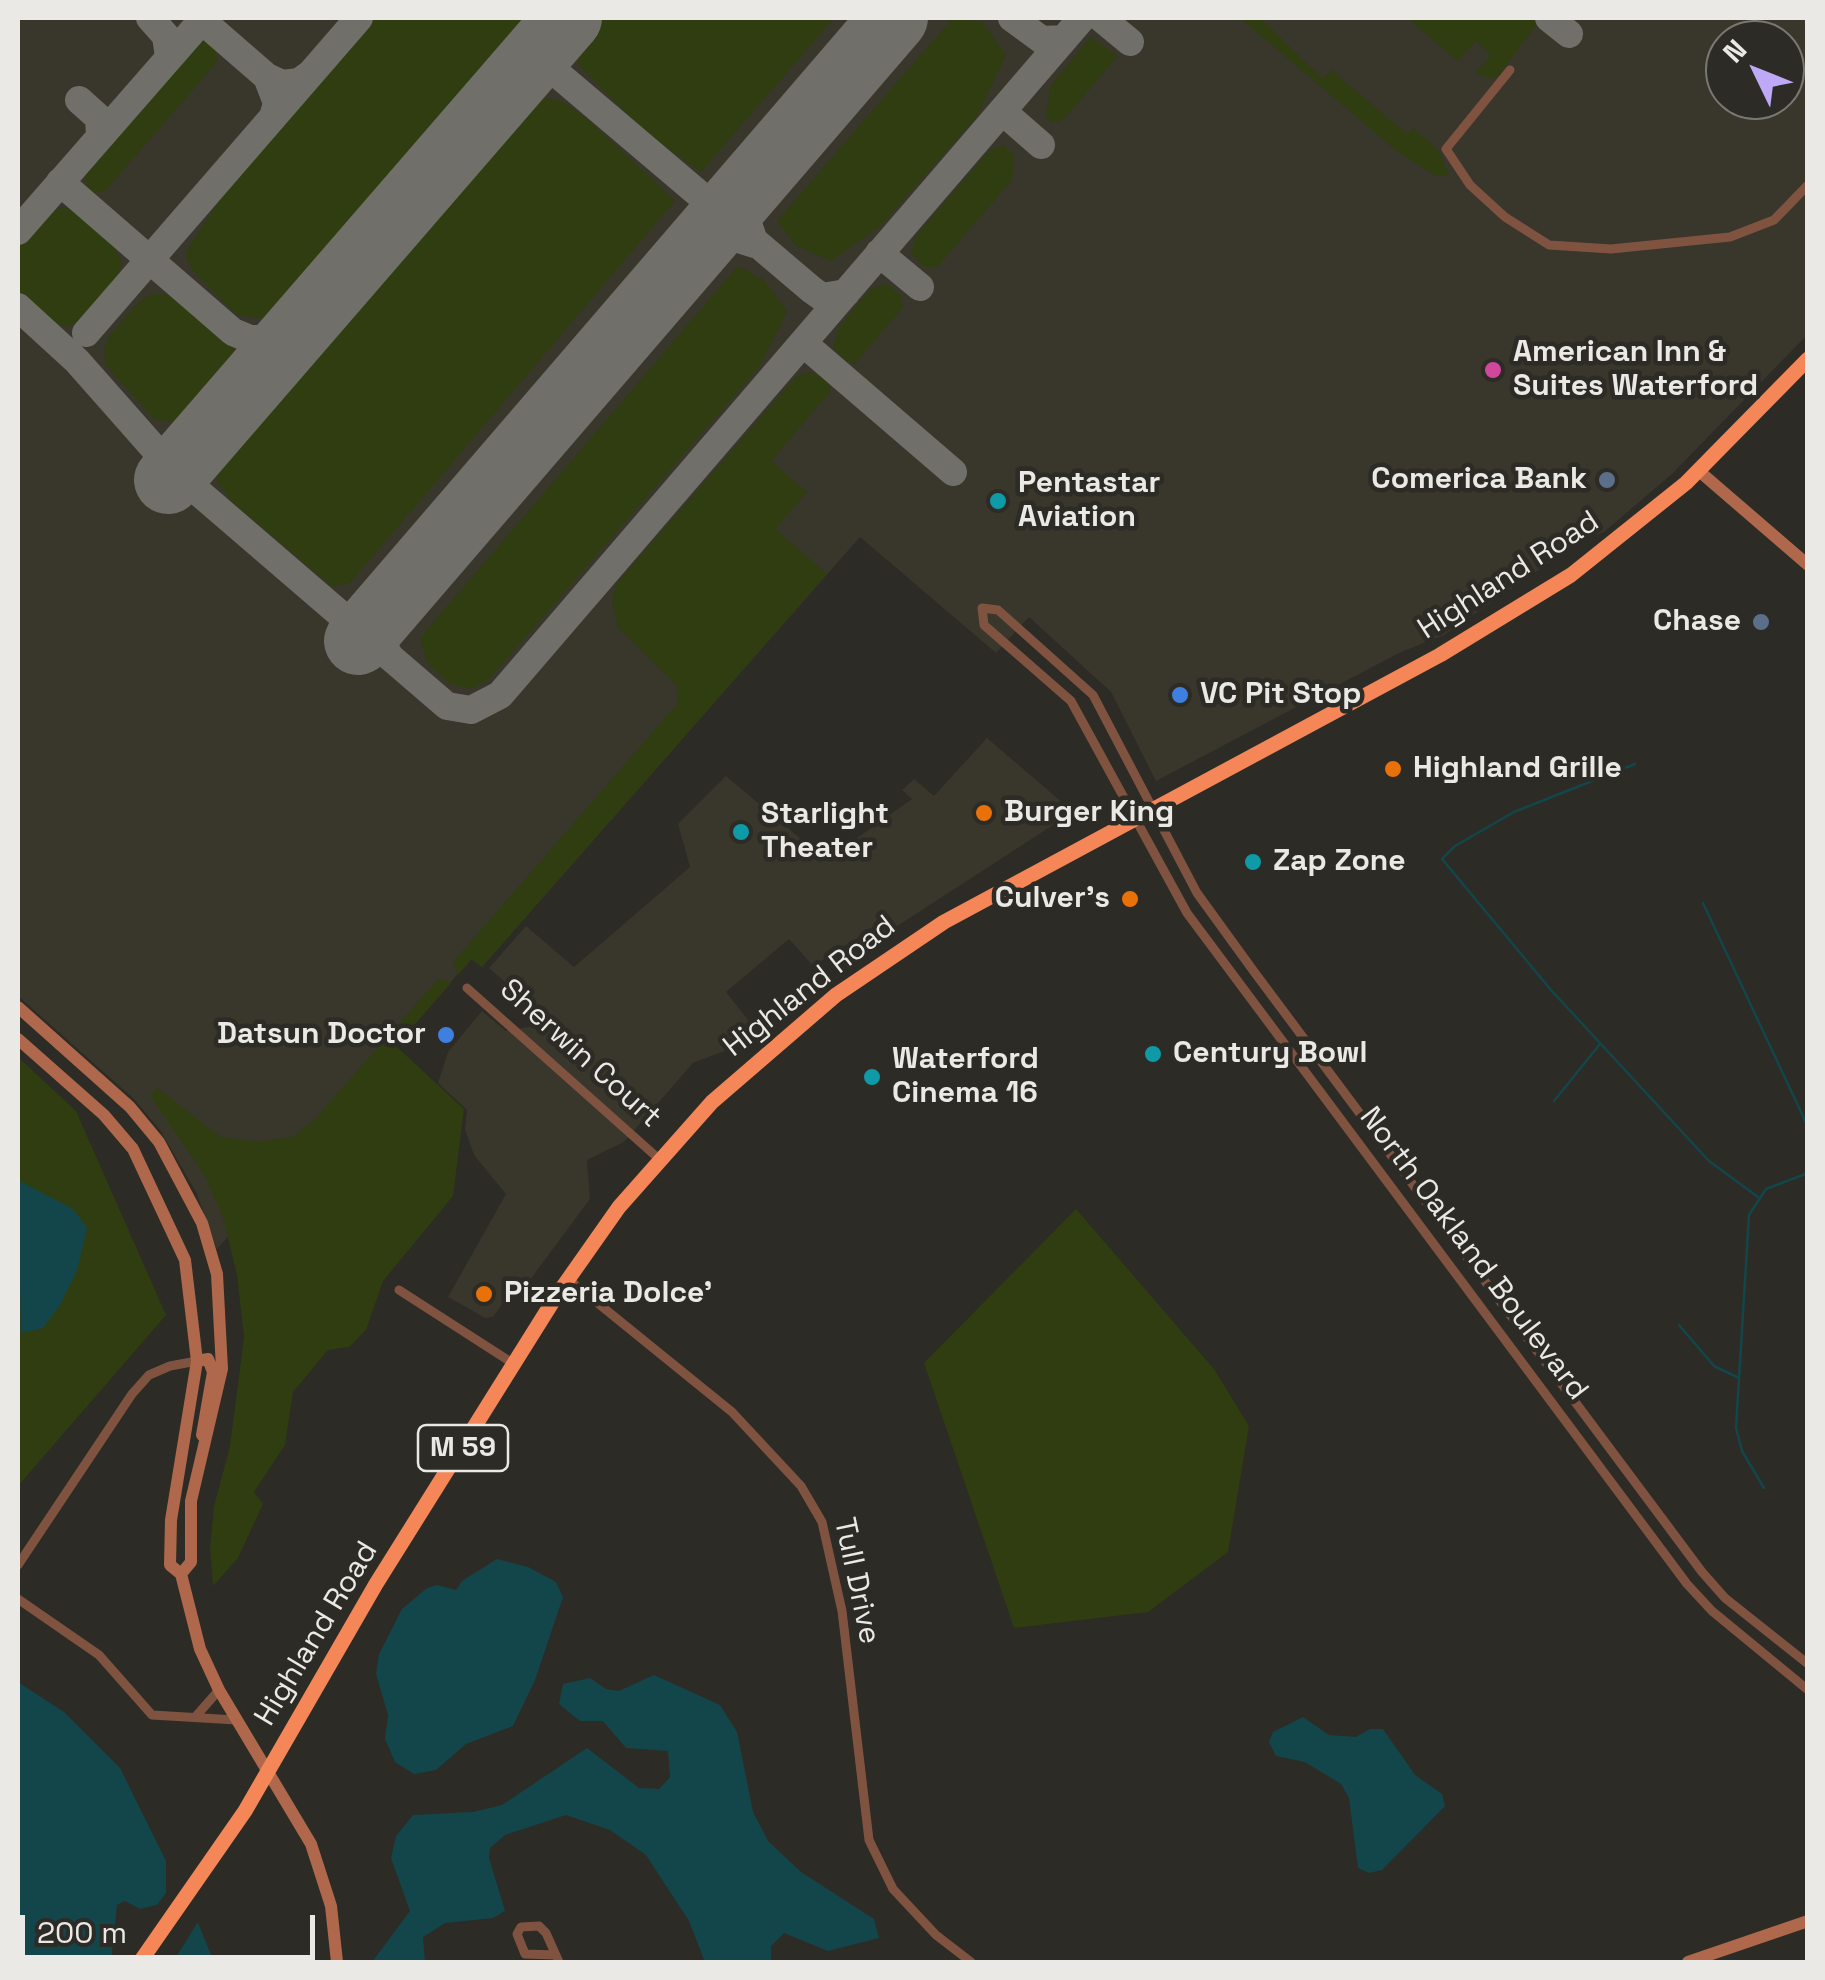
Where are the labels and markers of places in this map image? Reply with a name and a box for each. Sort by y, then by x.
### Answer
place label: American Inn & Suites Waterford [1513,335,1758,406]
marker: American Inn & Suites Waterford [1482,359,1504,381]
place label: Comerica Bank [1371,462,1587,498]
place label: Pentastar Aviation [1018,466,1160,536]
marker: Comerica Bank [1596,469,1618,491]
marker: Pentastar Aviation [987,490,1009,512]
place label: Chase [1653,604,1741,640]
marker: Chase [1750,611,1772,633]
place label: VC Pit Stop [1200,677,1361,713]
marker: VC Pit Stop [1169,684,1191,706]
place label: Highland Grille [1413,751,1622,787]
marker: Highland Grille [1382,758,1404,780]
place label: Burger King [1004,795,1174,831]
place label: Starlight Theater [761,797,889,868]
marker: Burger King [973,802,995,824]
marker: Starlight Theater [730,821,752,843]
place label: Zap Zone [1273,844,1406,880]
marker: Zap Zone [1242,851,1264,873]
place label: Culver's [995,881,1110,917]
marker: Culver's [1119,888,1141,910]
place label: Datsun Doctor [217,1017,426,1053]
marker: Datsun Doctor [435,1024,457,1046]
place label: Century Bowl [1173,1036,1368,1072]
place label: Waterford Cinema 16 [892,1042,1039,1112]
marker: Century Bowl [1142,1043,1164,1065]
marker: Waterford Cinema 16 [861,1066,883,1088]
place label: Pizzeria Dolce' [504,1276,712,1312]
marker: Pizzeria Dolce' [473,1283,495,1305]

